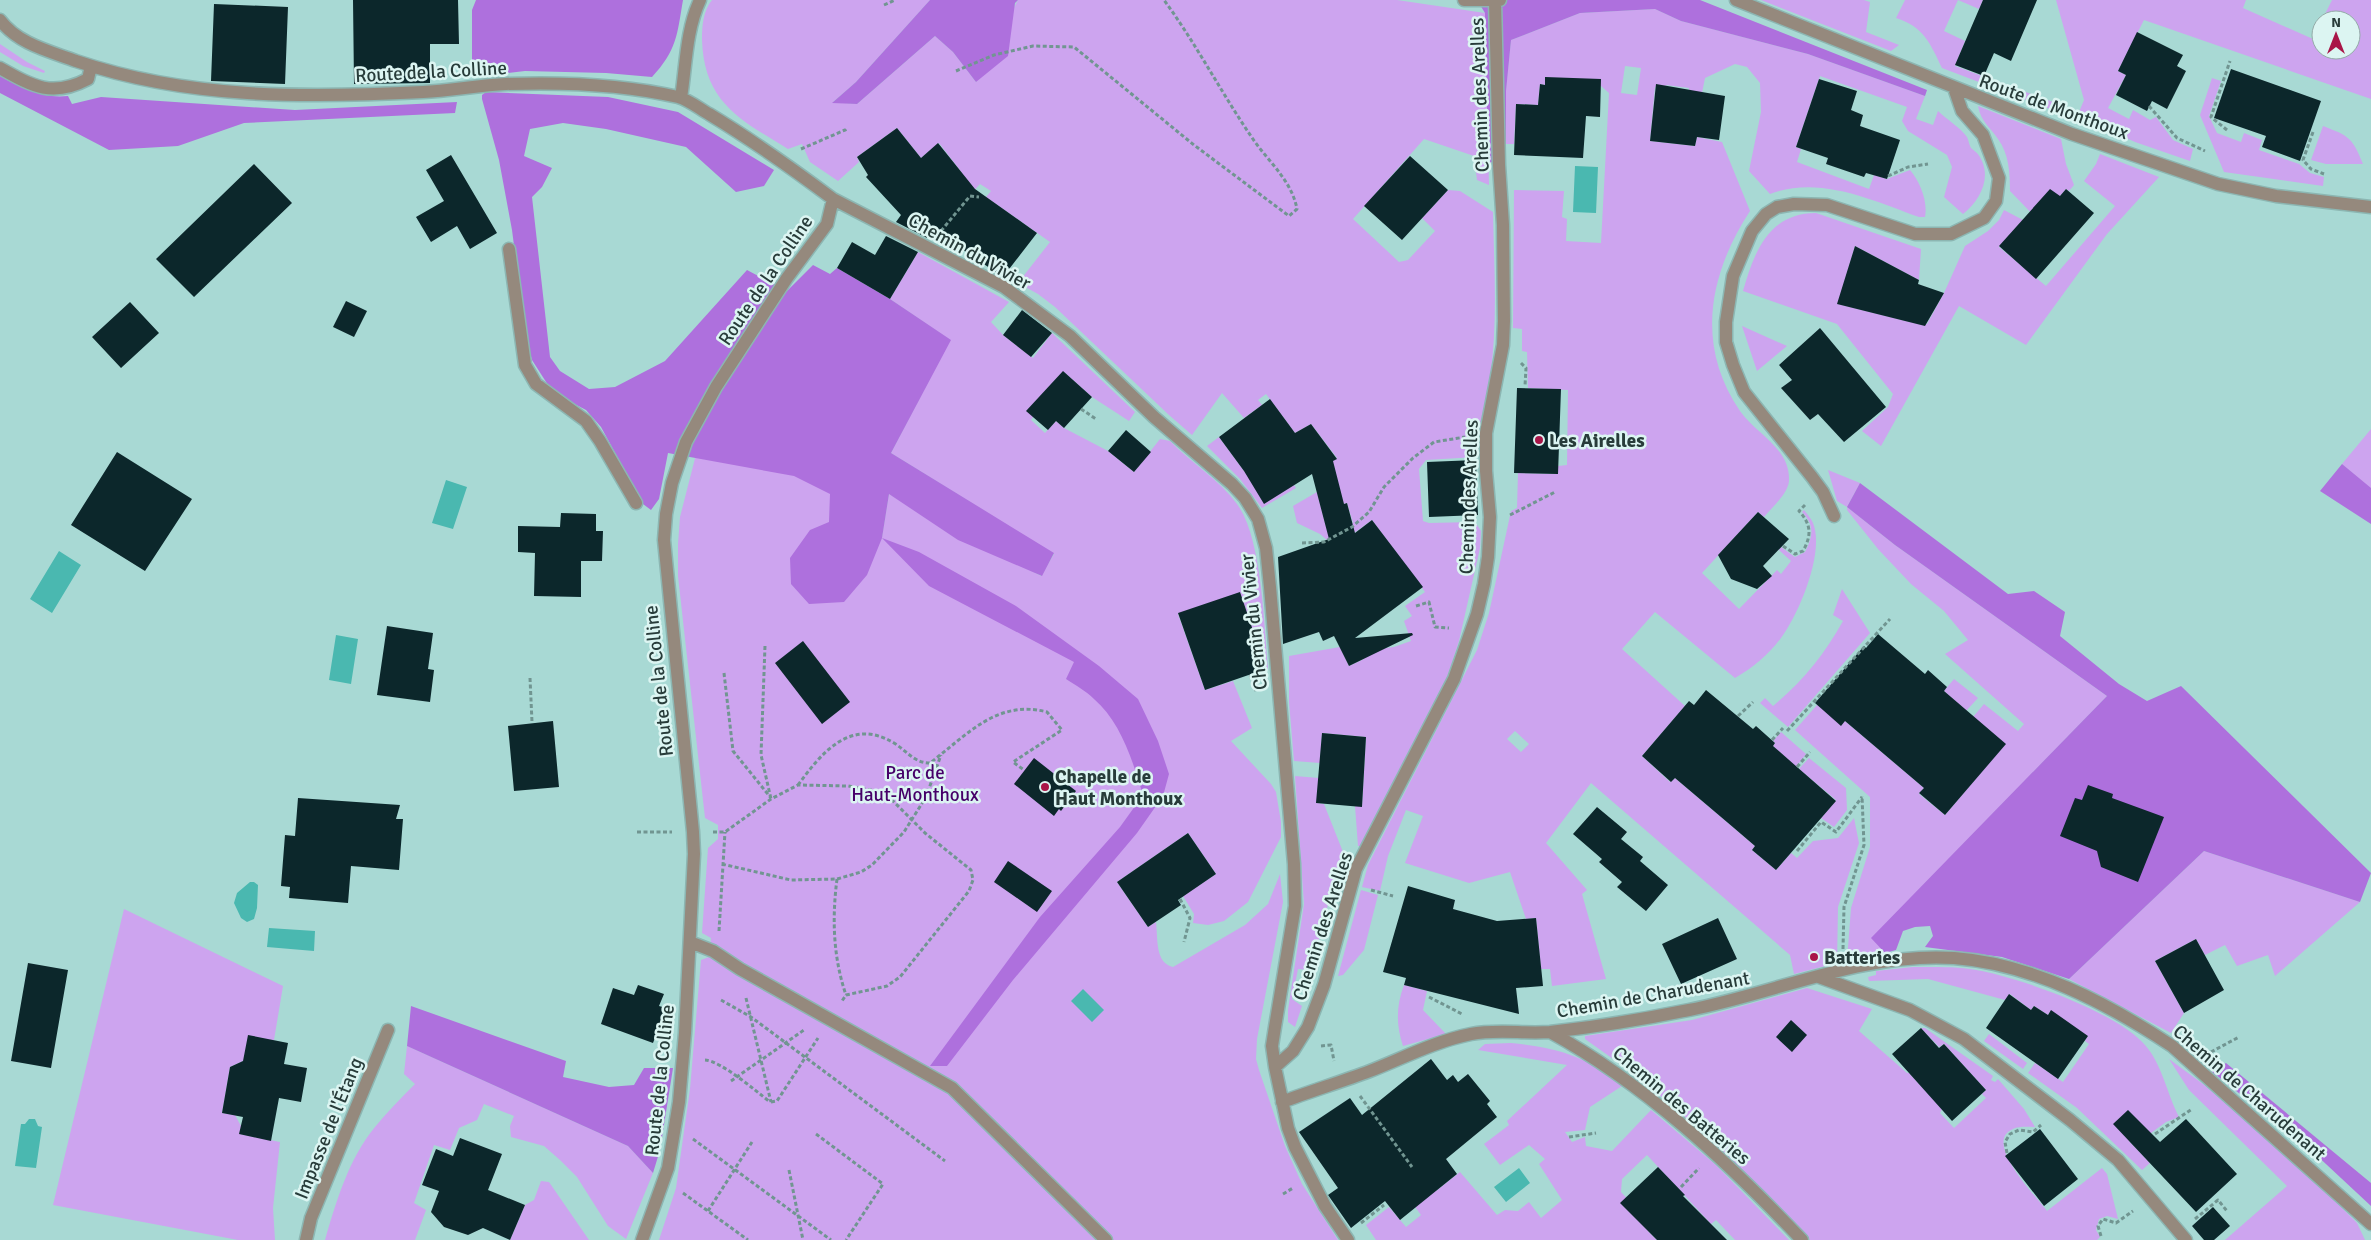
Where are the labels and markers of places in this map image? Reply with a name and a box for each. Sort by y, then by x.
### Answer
place label: Les Airelles [1549,429,1645,453]
marker: Les Airelles [1533,434,1545,446]
place label: Chapelle de Haut Monthoux [1055,765,1183,811]
marker: Chapelle de Haut Monthoux [1039,781,1051,793]
place label: Batteries [1824,946,1900,970]
marker: Batteries [1808,951,1820,963]

